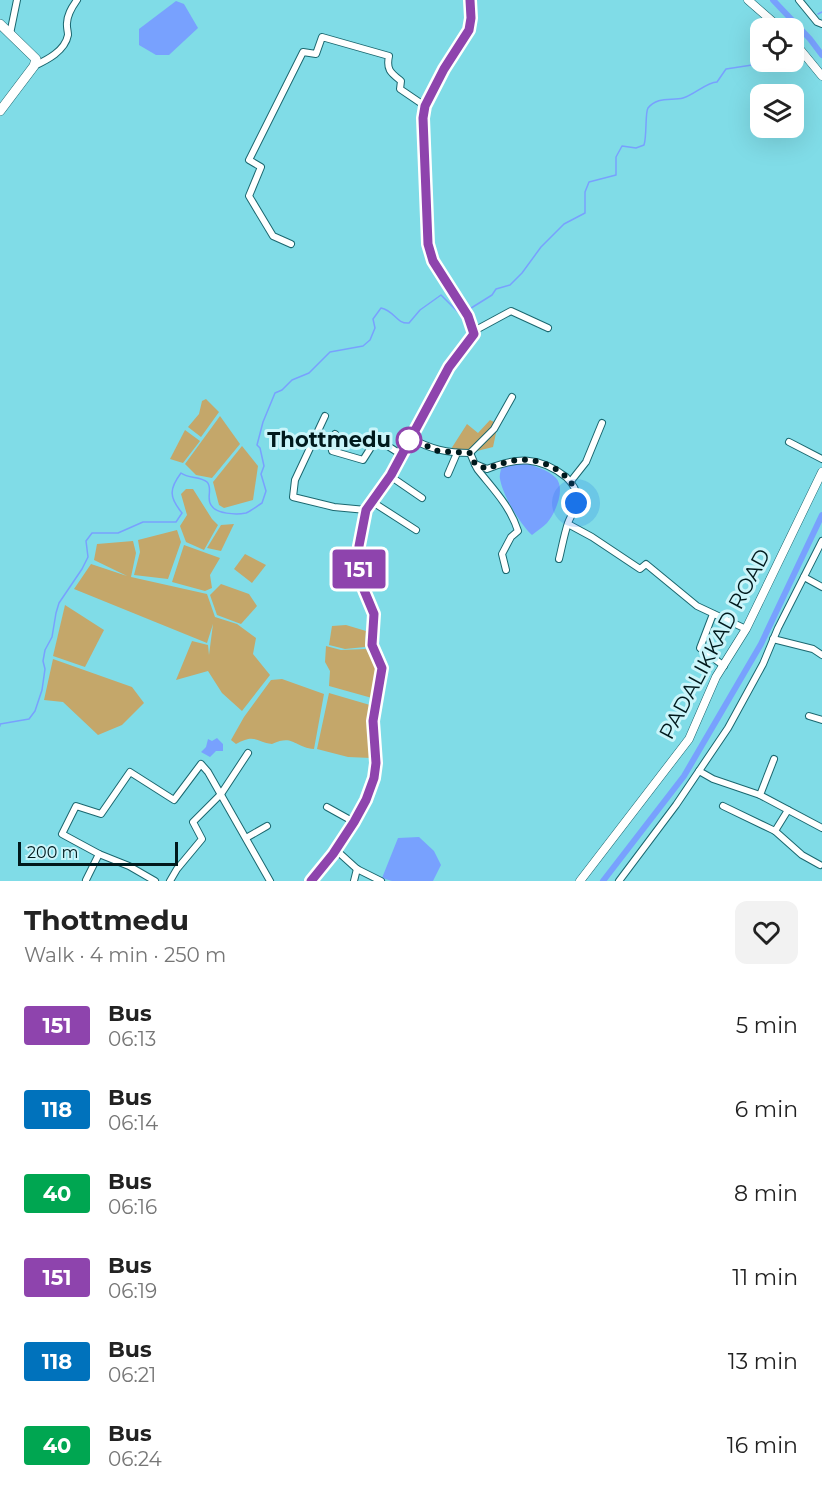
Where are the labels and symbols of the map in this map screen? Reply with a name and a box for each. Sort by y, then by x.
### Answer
place label: Thottmedu [267,427,391,452]
marker: Thottmedu [396,427,422,453]
your location [561,488,591,518]
street label: PADALIKKAD ROAD [654,544,775,743]
line badge: 151 [324,550,394,588]
scale bar [18,839,178,866]

